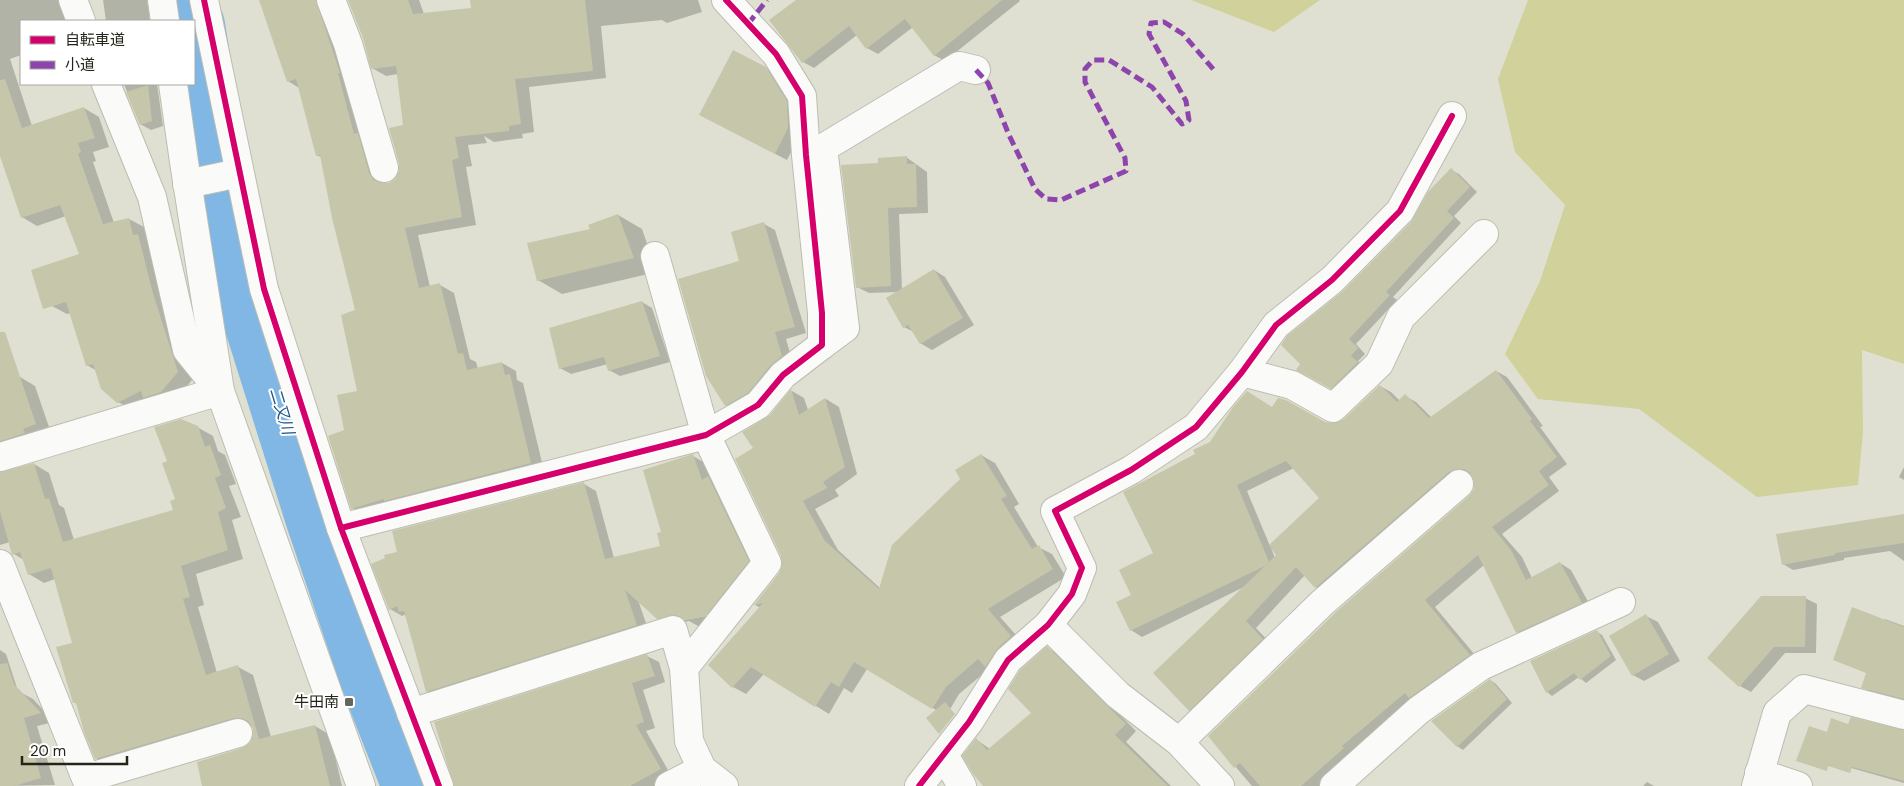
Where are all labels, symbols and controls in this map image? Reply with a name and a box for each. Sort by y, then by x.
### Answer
legend [20,20,195,85]
text: 自転車道 [65,30,125,50]
text: 小道 [65,55,95,75]
water label: 二又川 [265,385,300,439]
place label: 牛田南 [294,692,339,712]
marker: 牛田南 [343,696,355,708]
scale bar [22,734,128,766]
text: 20 m [30,741,66,761]

